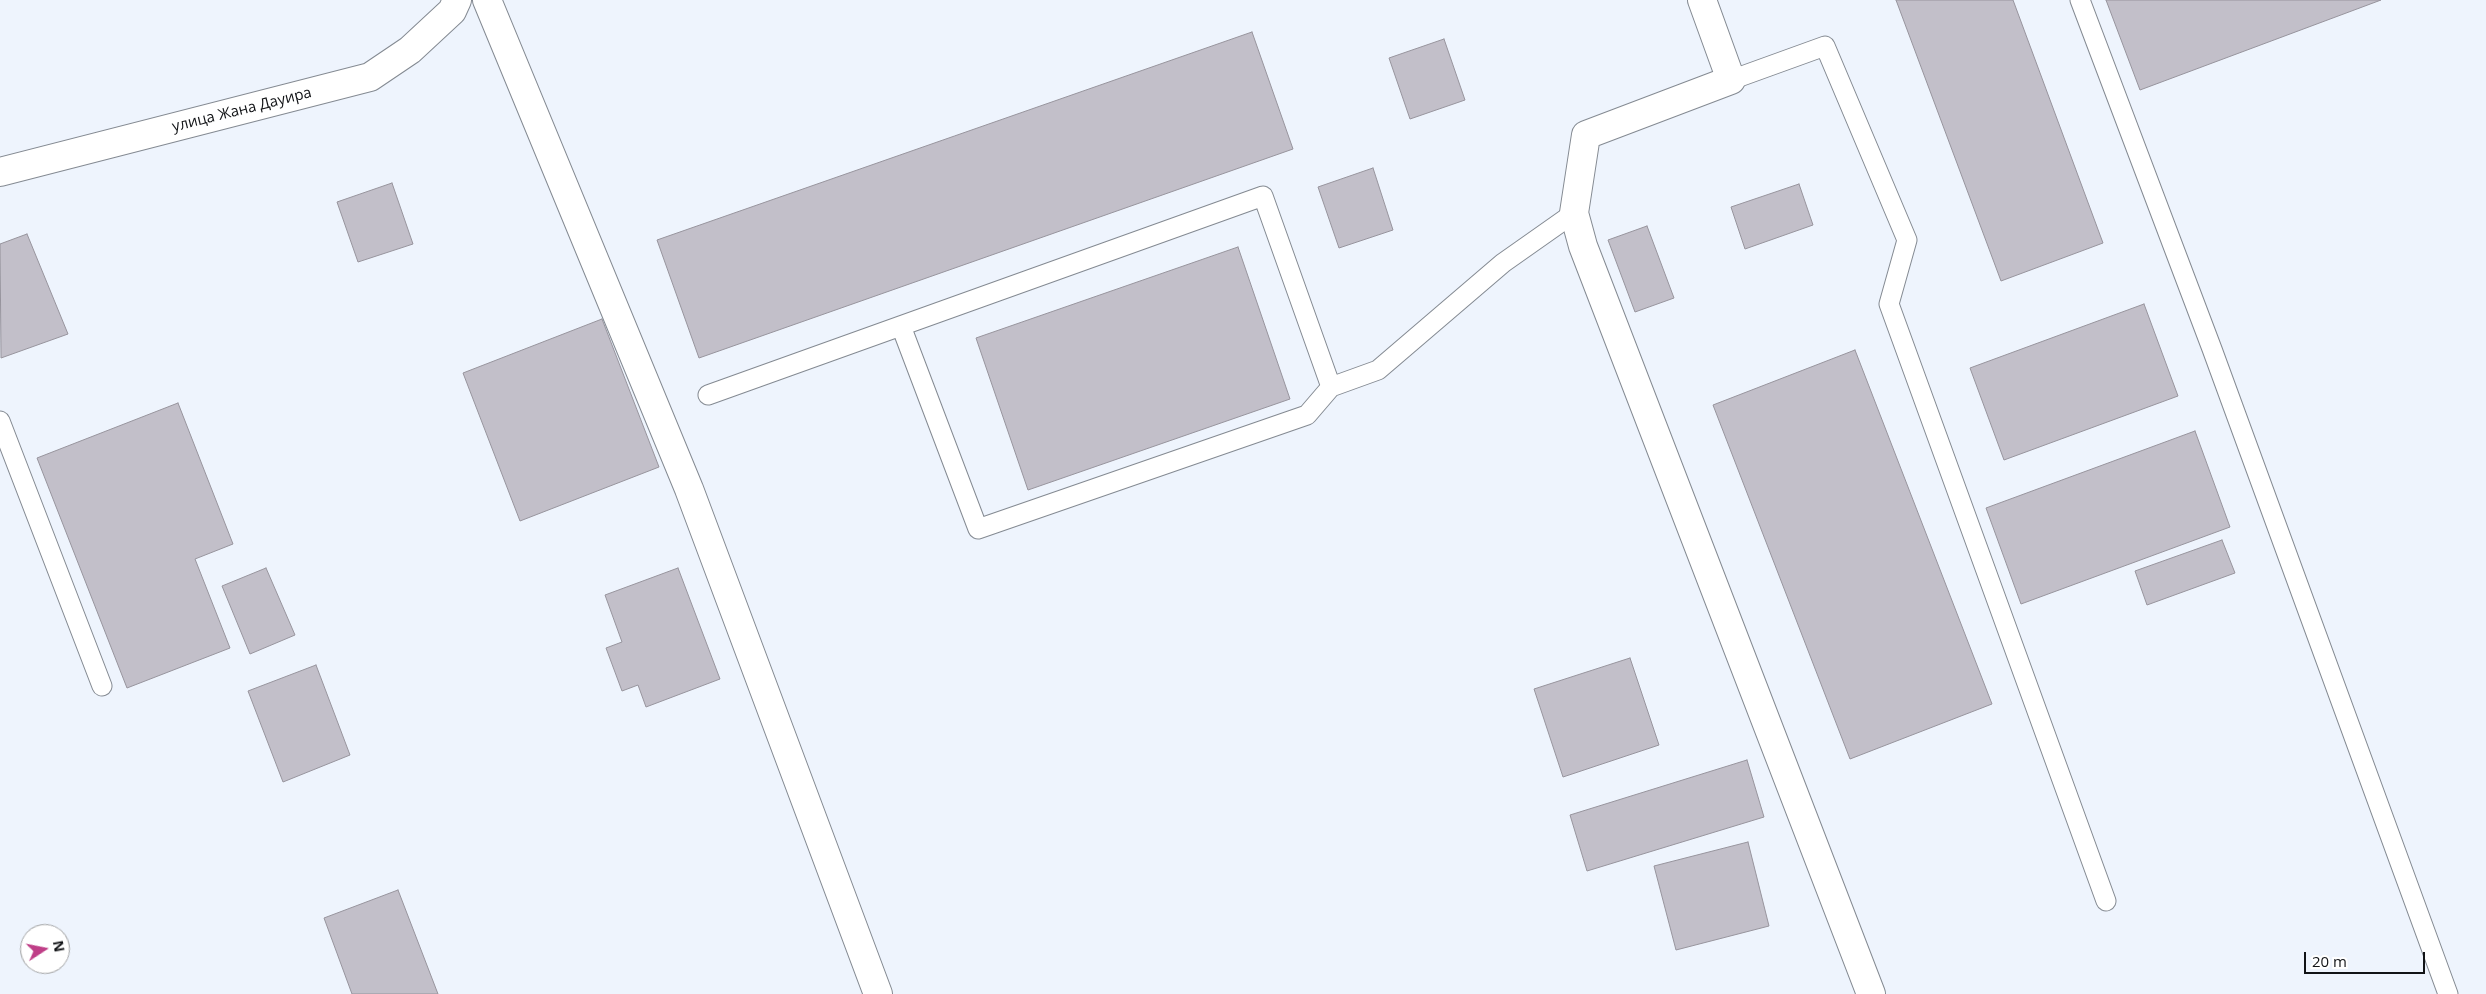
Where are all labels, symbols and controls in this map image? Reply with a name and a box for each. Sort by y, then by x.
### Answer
street label: улица Жана Дауира [170,84,314,136]
north arrow [20,924,70,974]
text: N [49,939,70,954]
scale bar [2306,942,2427,974]
text: 20 m [2312,951,2347,971]

